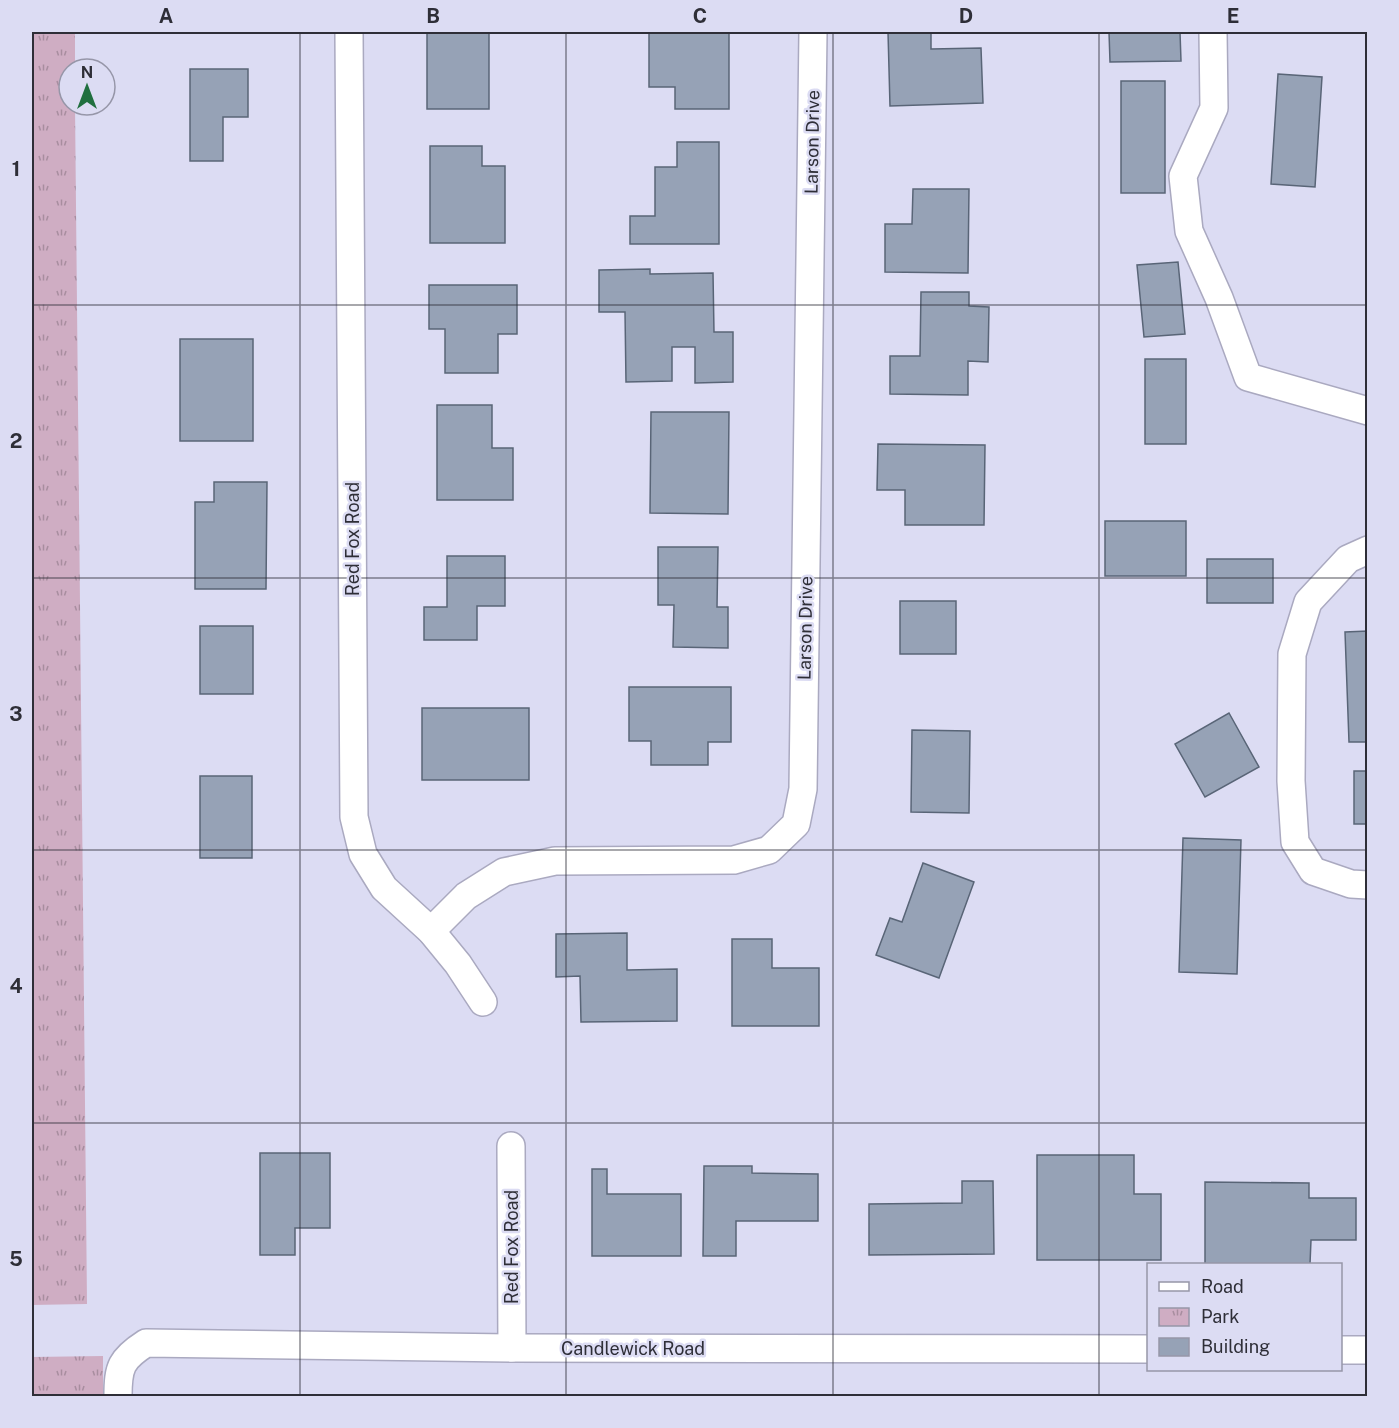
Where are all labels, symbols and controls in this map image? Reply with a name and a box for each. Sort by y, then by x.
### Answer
text: A [159,4,173,28]
text: B [426,4,440,28]
text: C [693,4,707,28]
text: D [959,4,973,28]
text: E [1227,4,1239,28]
north arrow [57,57,117,117]
text: N [81,63,93,82]
street label: Larson Drive [801,90,823,194]
text: 1 [12,157,20,181]
text: 2 [10,429,22,453]
street label: Red Fox Road [342,482,363,596]
street label: Larson Drive [794,576,816,680]
text: 3 [9,702,23,726]
text: 4 [9,974,23,998]
street label: Red Fox Road [501,1190,522,1304]
text: 5 [9,1247,23,1271]
legend [1147,1263,1342,1371]
text: Road [1201,1276,1244,1297]
text: Park [1201,1306,1239,1327]
text: Building [1201,1336,1270,1357]
street label: Candlewick Road [561,1338,705,1359]

